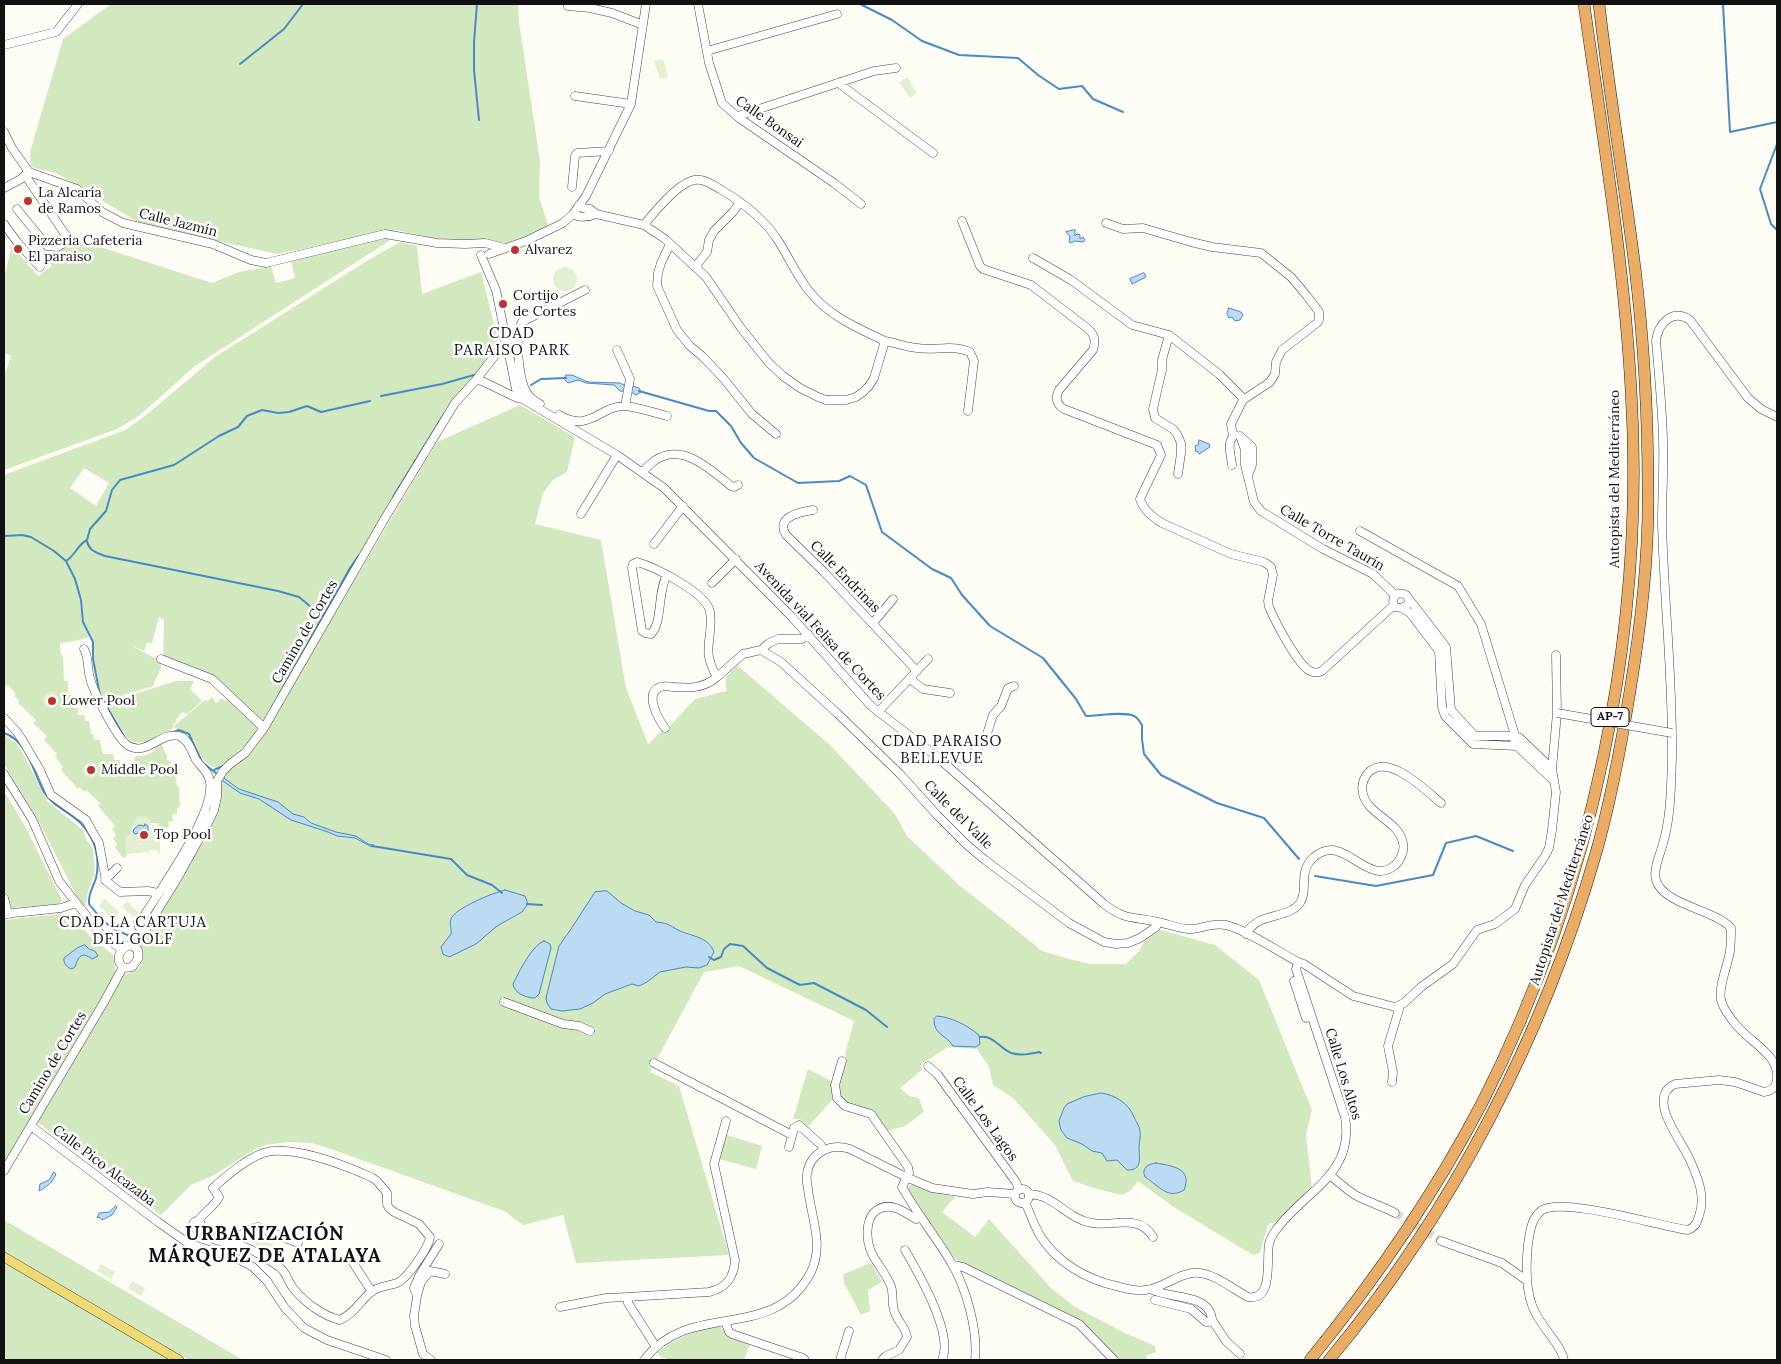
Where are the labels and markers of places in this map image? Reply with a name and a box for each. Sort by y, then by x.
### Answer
place label: La Alcaría de Ramos [38,185,102,218]
marker: La Alcaría de Ramos [22,195,34,207]
place label: Pizzeria Cafeteria El paraiso [28,233,142,266]
place label: Alvarez [525,242,572,258]
marker: Pizzeria Cafeteria El paraiso [12,243,24,255]
marker: Alvarez [509,244,521,256]
place label: Cortijo de Cortes [513,288,576,321]
marker: Cortijo de Cortes [497,298,509,310]
place label: Lower Pool [62,693,135,709]
marker: Lower Pool [46,695,58,707]
place label: Middle Pool [101,762,178,778]
marker: Middle Pool [85,764,97,776]
place label: Top Pool [154,827,211,843]
marker: Top Pool [138,829,150,841]

